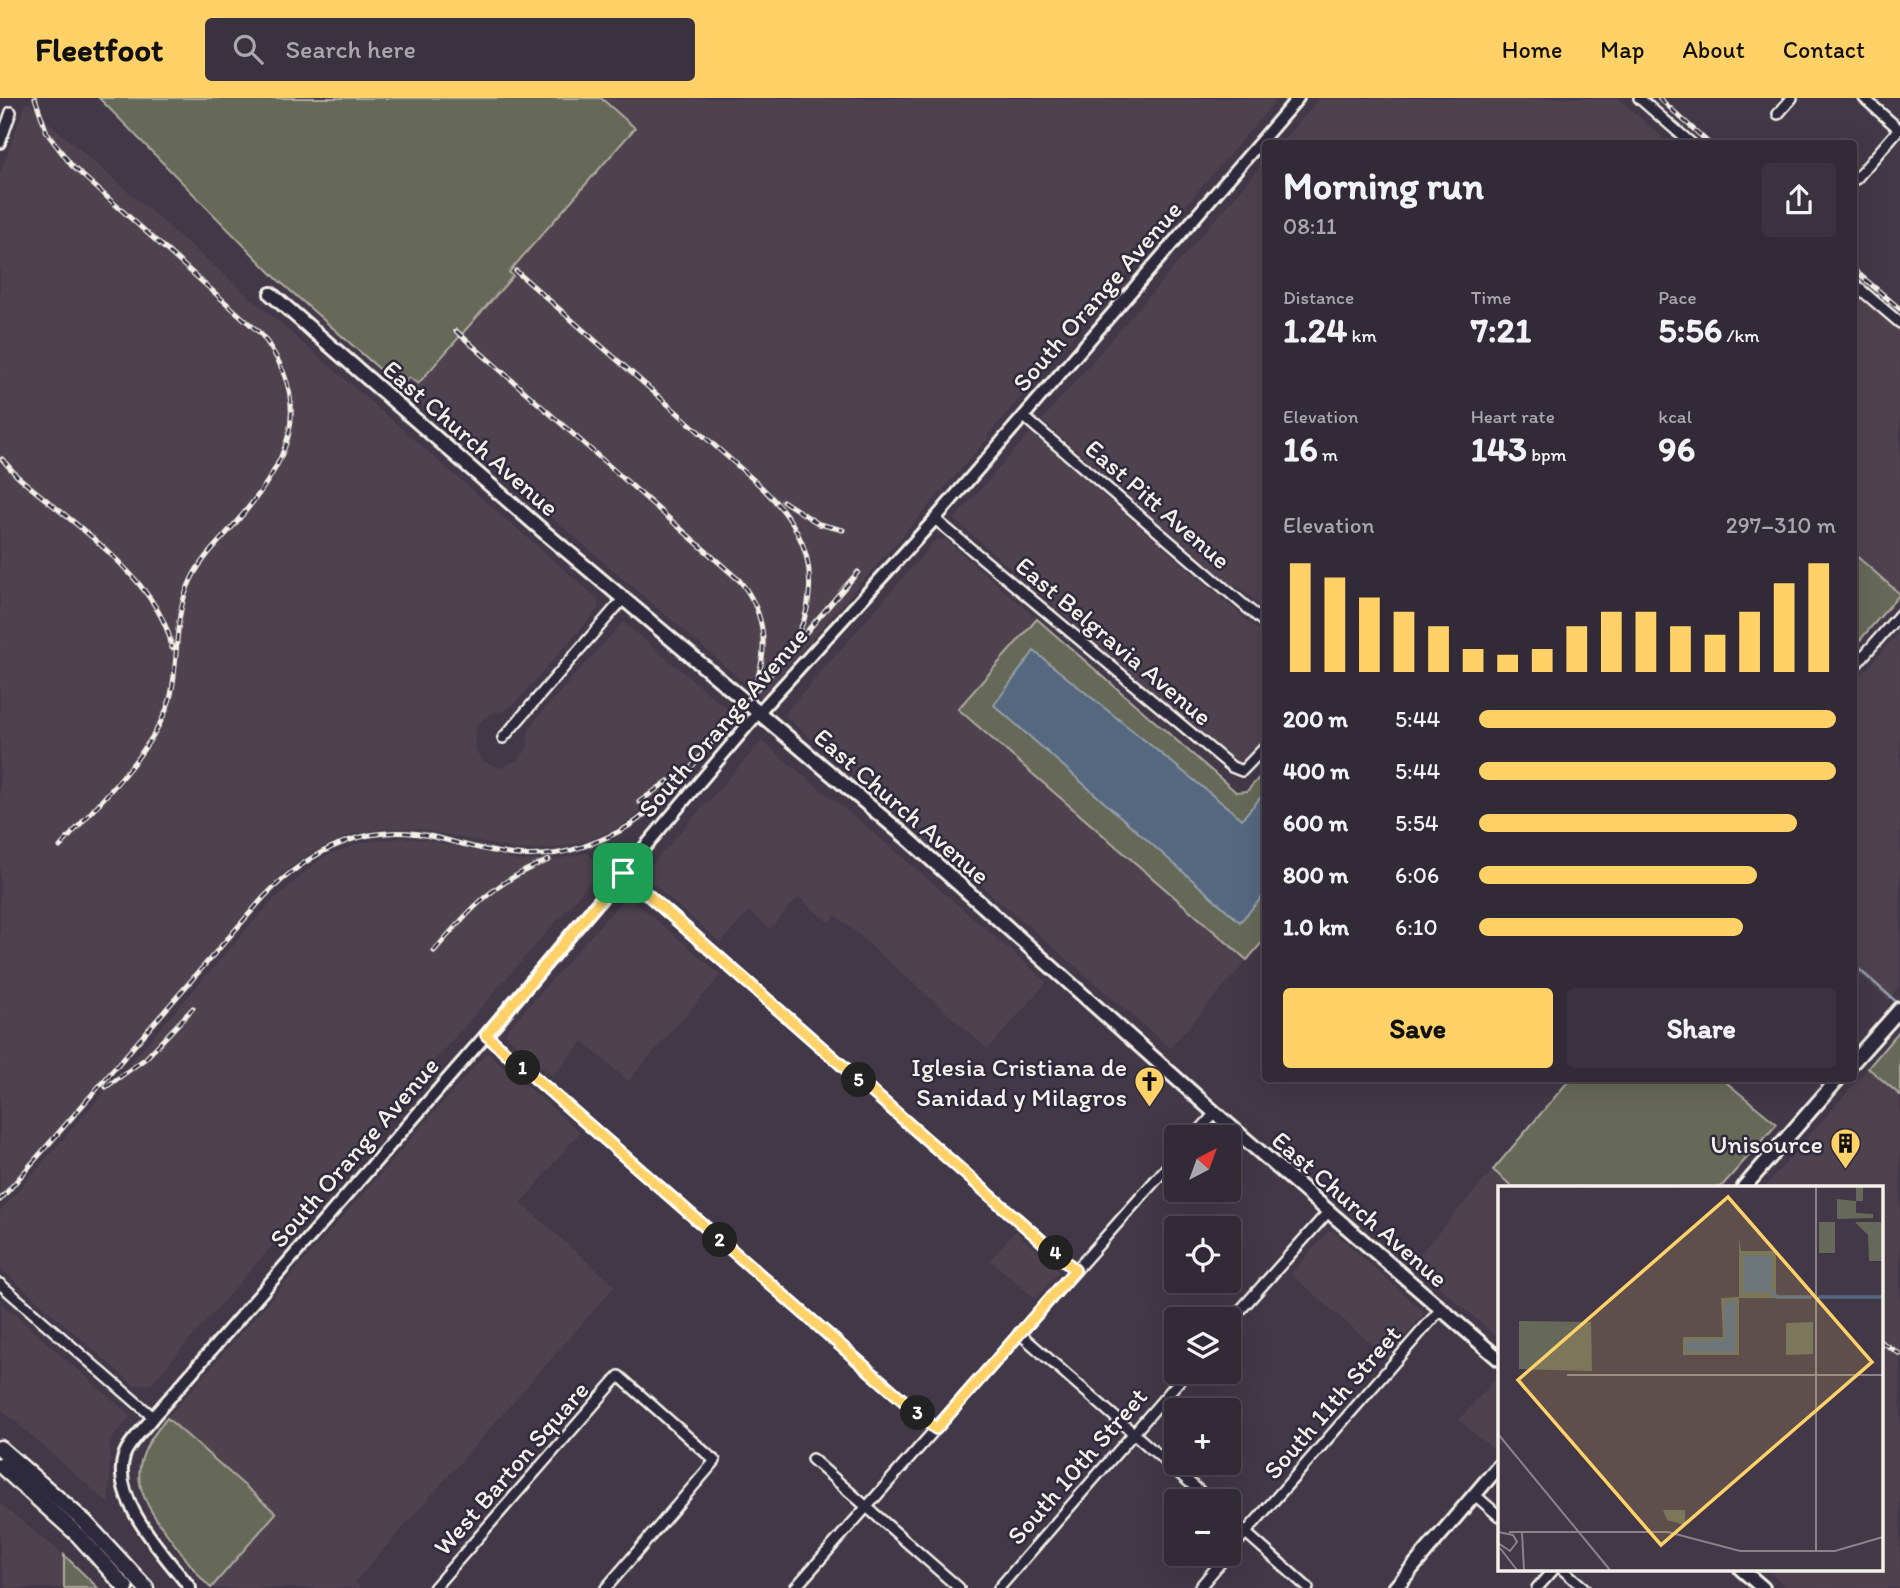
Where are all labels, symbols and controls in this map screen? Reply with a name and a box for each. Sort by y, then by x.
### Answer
search box [205,18,695,81]
text: Fleetfoot [35,30,163,69]
icon: search [229,30,267,68]
text: Search here [285,33,416,65]
text: Home [1502,35,1562,64]
text: Map [1600,35,1644,64]
text: About [1682,35,1745,64]
text: Contact [1783,35,1865,64]
text: Morning run [1283,163,1484,209]
button: share [1762,163,1836,237]
street label: South Orange Avenue [1005,194,1189,398]
text: 08:11 [1283,212,1337,240]
text: Distance [1283,286,1354,309]
text: Time [1471,286,1511,309]
text: Pace [1658,286,1696,309]
text: 1.24 [1283,309,1347,351]
text: 7:21 [1471,309,1531,351]
text: 5:56 [1658,309,1722,351]
text: km [1347,324,1377,347]
text: /km [1722,324,1760,347]
street label: East Church Avenue [376,353,566,523]
text: Elevation [1283,405,1359,428]
text: Heart rate [1471,405,1555,428]
text: kcal [1658,405,1692,428]
text: 16 [1283,428,1318,470]
text: 143 [1471,428,1527,470]
text: 96 [1658,428,1695,470]
street label: East Pitt Avenue [1079,432,1237,576]
text: m [1318,443,1338,466]
text: bpm [1527,443,1567,466]
text: Elevation [1283,511,1374,539]
text: 297–310 m [1726,511,1836,539]
street label: East Belgravia Avenue [1009,549,1219,733]
street label: South Orange Avenue [631,620,815,824]
text: 200 m [1283,705,1348,733]
text: 5:44 [1395,705,1440,733]
street label: East Church Avenue [807,721,997,891]
text: 400 m [1283,757,1350,785]
text: 5:44 [1395,757,1440,785]
text: 600 m [1283,809,1348,837]
text: 5:54 [1395,809,1439,837]
pin [593,843,653,903]
icon: arrive [604,854,642,892]
text: 800 m [1283,861,1348,889]
text: 6:06 [1395,861,1439,889]
text: 1.0 km [1283,913,1349,941]
text: 6:10 [1395,913,1438,941]
button: Save [1283,988,1553,1068]
button: Share [1567,988,1836,1068]
street label: South Orange Avenue [262,1050,446,1254]
pin: 1 [505,1051,540,1086]
place label: Iglesia Cristiana de Sanidad y Milagros [911,1051,1127,1113]
text: 1 [518,1056,527,1079]
pin: 5 [842,1062,876,1098]
church icon: Iglesia Cristiana de Sanidad y Milagros [1133,1065,1167,1109]
text: 5 [854,1068,863,1091]
street label: East Church Avenue [1265,1124,1455,1294]
north arrow [1164,1125,1241,1202]
map controls [1164,1125,1241,1566]
building icon: Unisource [1829,1127,1863,1171]
place label: Unisource [1710,1128,1823,1160]
inset map [1498,1186,1882,1570]
button: locate [1164,1216,1241,1293]
pin: 2 [702,1222,738,1258]
text: 2 [715,1228,725,1251]
pin: 4 [1038,1236,1074,1270]
text: 4 [1050,1241,1061,1264]
button: layers [1164,1307,1241,1384]
street label: South 11th Street [1256,1318,1408,1486]
street label: West Barton Square [426,1374,596,1562]
street label: South 10th Street [1000,1381,1154,1551]
pin: 3 [900,1396,936,1430]
button: + [1164,1398,1241,1475]
text: 3 [912,1401,923,1424]
button: − [1164,1489,1241,1566]

